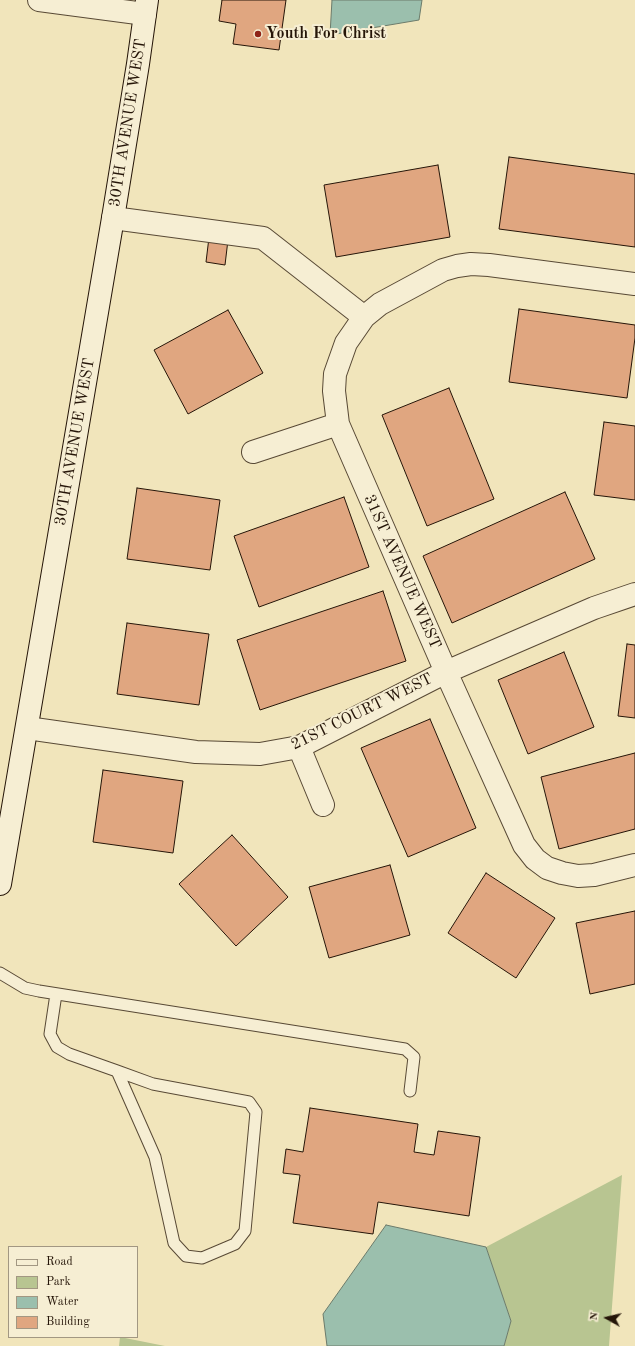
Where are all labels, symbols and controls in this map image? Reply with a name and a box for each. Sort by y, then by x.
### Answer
place label: Youth For Christ [266,24,386,44]
marker: Youth For Christ [253,29,263,39]
street label: 30TH AVENUE WEST [105,38,151,208]
street label: 30TH AVENUE WEST [51,357,99,527]
street label: 31ST AVENUE WEST [359,492,445,652]
street label: 21ST COURT WEST [288,669,436,755]
legend [8,1246,138,1338]
text: Road [46,1256,73,1268]
text: Park [46,1276,71,1288]
text: Water [46,1296,78,1308]
north arrow [587,1298,627,1338]
text: N [589,1311,601,1321]
text: Building [46,1316,90,1328]

